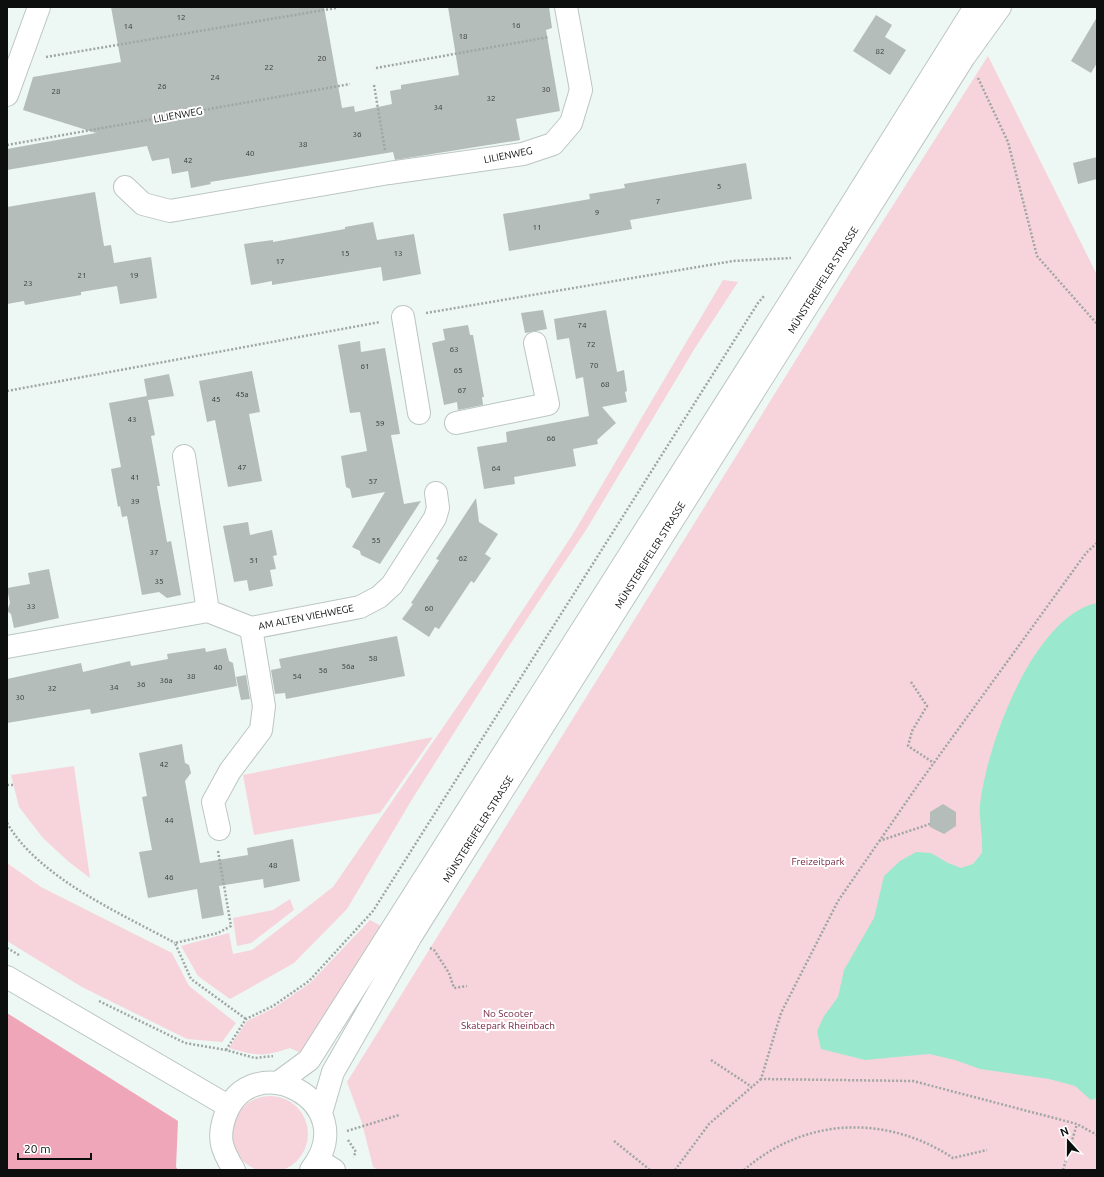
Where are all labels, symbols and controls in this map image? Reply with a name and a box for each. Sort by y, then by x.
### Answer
house number: 12 [176,13,186,22]
house number: 16 [511,21,521,30]
house number: 14 [123,22,133,31]
house number: 18 [458,32,468,41]
house number: 82 [875,47,885,56]
house number: 20 [317,54,327,63]
house number: 22 [264,63,274,72]
house number: 24 [210,73,220,82]
house number: 26 [157,82,167,91]
house number: 30 [541,85,551,94]
house number: 28 [51,87,61,96]
house number: 32 [486,94,496,103]
house number: 34 [433,103,443,112]
street label: LILIENWEG [153,105,203,125]
house number: 36 [352,130,362,139]
house number: 38 [298,140,308,149]
street label: LILIENWEG [483,145,533,165]
house number: 40 [245,149,255,158]
house number: 42 [183,156,193,165]
house number: 5 [717,182,721,191]
house number: 7 [656,197,660,206]
house number: 9 [595,208,599,217]
house number: 11 [532,223,542,232]
street label: MÜNSTEREIFELER STRASSE [786,224,861,335]
house number: 15 [340,249,350,258]
house number: 13 [393,249,403,258]
house number: 17 [275,257,285,266]
house number: 21 [77,271,87,280]
house number: 19 [129,271,139,280]
house number: 23 [23,279,33,288]
house number: 74 [577,321,587,330]
house number: 72 [586,340,596,349]
house number: 63 [449,345,459,354]
house number: 70 [589,361,599,370]
house number: 61 [360,362,370,371]
house number: 65 [453,366,463,375]
house number: 68 [600,380,610,389]
house number: 67 [457,386,467,395]
house number: 45a [235,390,249,399]
house number: 45 [211,395,221,404]
house number: 43 [127,415,137,424]
house number: 59 [375,419,385,428]
house number: 66 [546,434,556,443]
house number: 47 [237,463,247,472]
house number: 64 [491,464,501,473]
house number: 41 [130,473,140,482]
house number: 57 [368,477,378,486]
house number: 39 [130,497,140,506]
street label: MÜNSTEREIFELER STRASSE [613,499,688,610]
house number: 55 [371,536,381,545]
house number: 37 [149,548,159,557]
house number: 62 [458,554,468,563]
house number: 51 [249,556,259,565]
house number: 35 [154,577,164,586]
house number: 33 [26,602,36,611]
street label: AM ALTEN VIEHWEGE [257,602,355,632]
house number: 60 [424,604,434,613]
house number: 58 [368,654,378,663]
house number: 56a [341,662,355,671]
house number: 40 [213,663,223,672]
house number: 56 [318,666,328,675]
house number: 38 [186,672,196,681]
house number: 54 [292,672,302,681]
house number: 36a [159,676,173,685]
house number: 36 [136,680,146,689]
house number: 34 [109,683,119,692]
house number: 32 [47,684,57,693]
house number: 30 [15,693,25,702]
house number: 42 [159,760,169,769]
street label: MÜNSTEREIFELER STRASSE [441,773,516,884]
house number: 44 [164,816,174,825]
park label: Freizeitpark [791,856,845,867]
house number: 48 [268,861,278,870]
house number: 46 [164,873,174,882]
park label: No Scooter Skatepark Rheinbach [461,1008,555,1031]
north arrow [1048,1121,1088,1161]
text: N [1058,1125,1070,1139]
scale bar [18,1135,91,1161]
text: 20 m [24,1142,51,1155]

